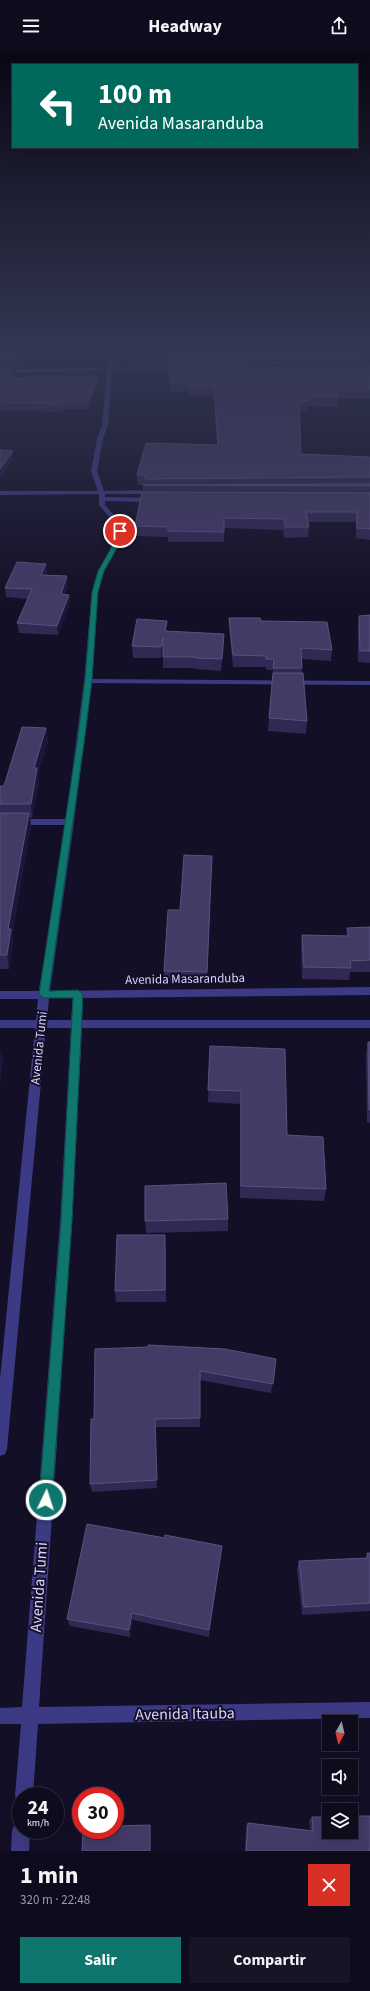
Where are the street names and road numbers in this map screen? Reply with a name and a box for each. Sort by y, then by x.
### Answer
street label: Avenida Masaranduba [125,969,245,989]
street label: Avenida Tumi [26,1010,52,1086]
street label: Avenida Tumi [25,1541,53,1633]
street label: Avenida Itauba [135,1702,235,1726]

